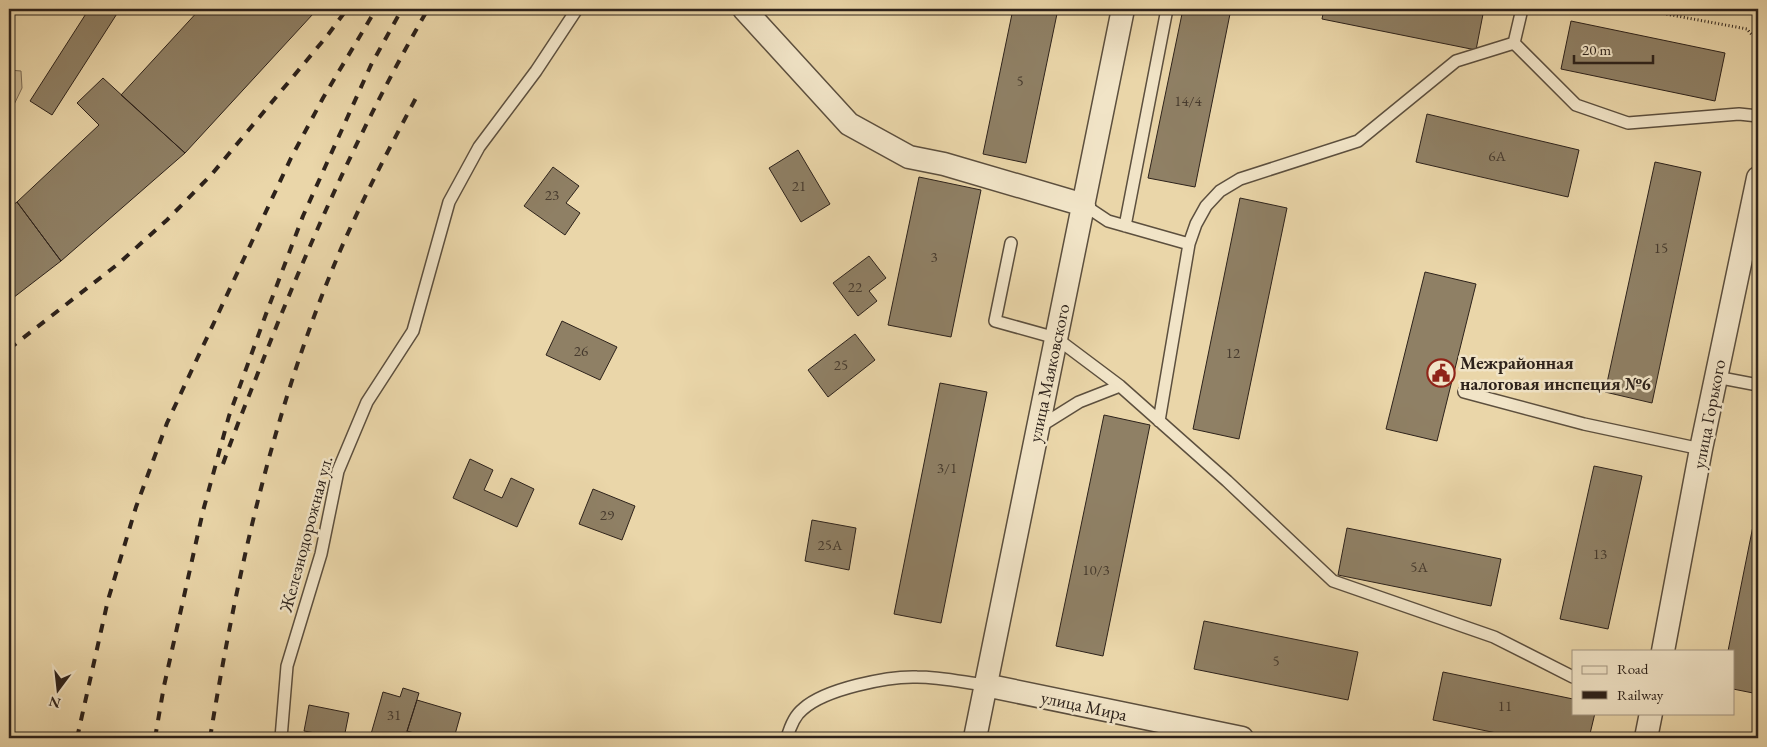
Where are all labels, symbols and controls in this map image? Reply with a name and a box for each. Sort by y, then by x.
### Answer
scale bar [1574,32,1653,64]
text: 20 m [1582,40,1611,59]
house number: 5 [1016,71,1024,90]
house number: 14/4 [1174,91,1203,110]
house number: 6А [1488,146,1506,165]
house number: 21 [792,176,806,195]
house number: 23 [545,185,559,204]
house number: 15 [1654,238,1668,257]
house number: 3 [930,247,938,266]
house number: 22 [848,277,863,296]
street label: улица Маяковского [1023,301,1074,444]
house number: 26 [574,341,588,360]
house number: 12 [1226,343,1241,362]
place label: Межрайонная налоговая инспеция №6 [1460,351,1651,395]
house number: 25 [834,355,848,374]
street label: улица Горького [1687,357,1730,471]
public building icon: Межрайонная налоговая инспеция №6 [1426,358,1456,388]
street label: Железнодорожная ул. [273,453,337,615]
house number: 3/1 [937,458,957,477]
house number: 29 [600,505,614,524]
house number: 25А [818,535,843,554]
house number: 13 [1593,544,1607,563]
house number: 5А [1410,557,1428,576]
house number: 10/3 [1082,560,1110,579]
legend [1572,650,1734,714]
house number: 5 [1272,651,1280,670]
text: Road [1617,659,1649,678]
north arrow [32,664,82,714]
street label: улица Мира [1039,685,1130,726]
text: Railway [1617,685,1664,704]
text: N [46,692,62,713]
house number: 11 [1498,696,1512,715]
house number: 31 [387,705,401,724]

